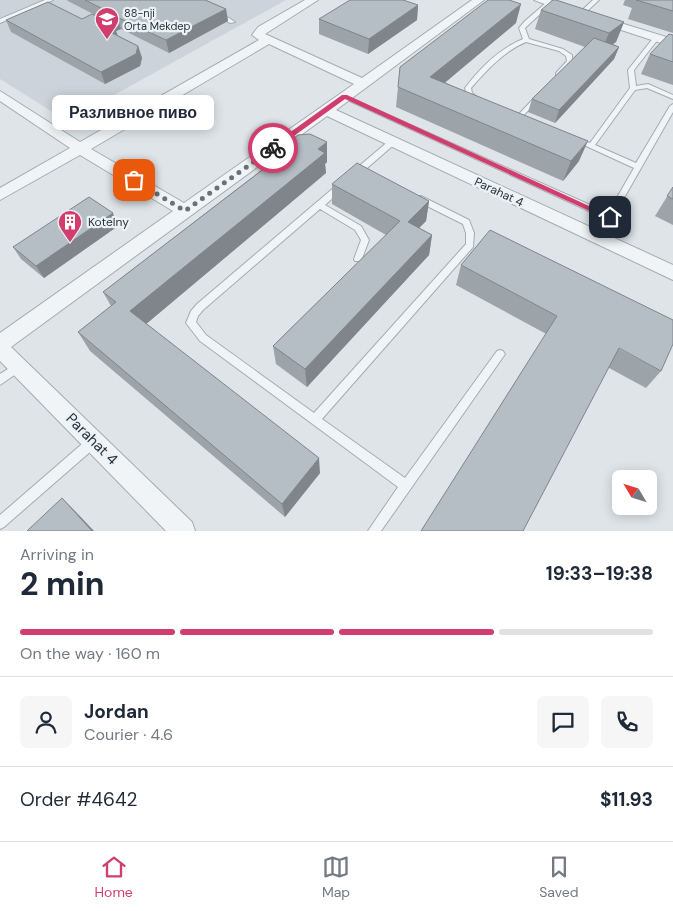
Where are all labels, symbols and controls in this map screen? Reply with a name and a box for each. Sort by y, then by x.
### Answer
school or university icon: 88-nji Orta Mekdep [94,6,120,40]
place label: 88-nji Orta Mekdep [124,6,191,33]
callout: Разливное пиво [53,95,215,130]
text: Разливное пиво [69,102,197,123]
courier [248,123,298,173]
icon: bike [259,134,287,162]
pin [113,159,155,201]
icon: bag [120,166,148,194]
street label: Parahat 4 [472,174,526,210]
pin [589,196,631,238]
icon: home [596,203,624,231]
building icon: Kotelny [57,209,83,243]
place label: Kotelny [88,214,129,230]
street label: Parahat 4 [62,409,122,469]
north arrow [612,470,658,515]
map controls [612,470,657,515]
text: Arriving in [20,544,94,565]
text: 19:33–19:38 [546,561,653,586]
text: 2 min [20,563,105,605]
text: On the way · 160 m [20,643,160,664]
button: person [20,696,72,748]
button: chat [537,696,589,748]
button: phone [601,696,653,748]
text: Jordan [84,699,149,724]
text: Courier · 4.6 [84,724,173,745]
text: Order #4642 [20,787,137,812]
text: $11.93 [600,787,653,812]
tab: Home [95,853,133,901]
tab: Map [322,853,350,901]
tab: Saved [539,853,578,901]

